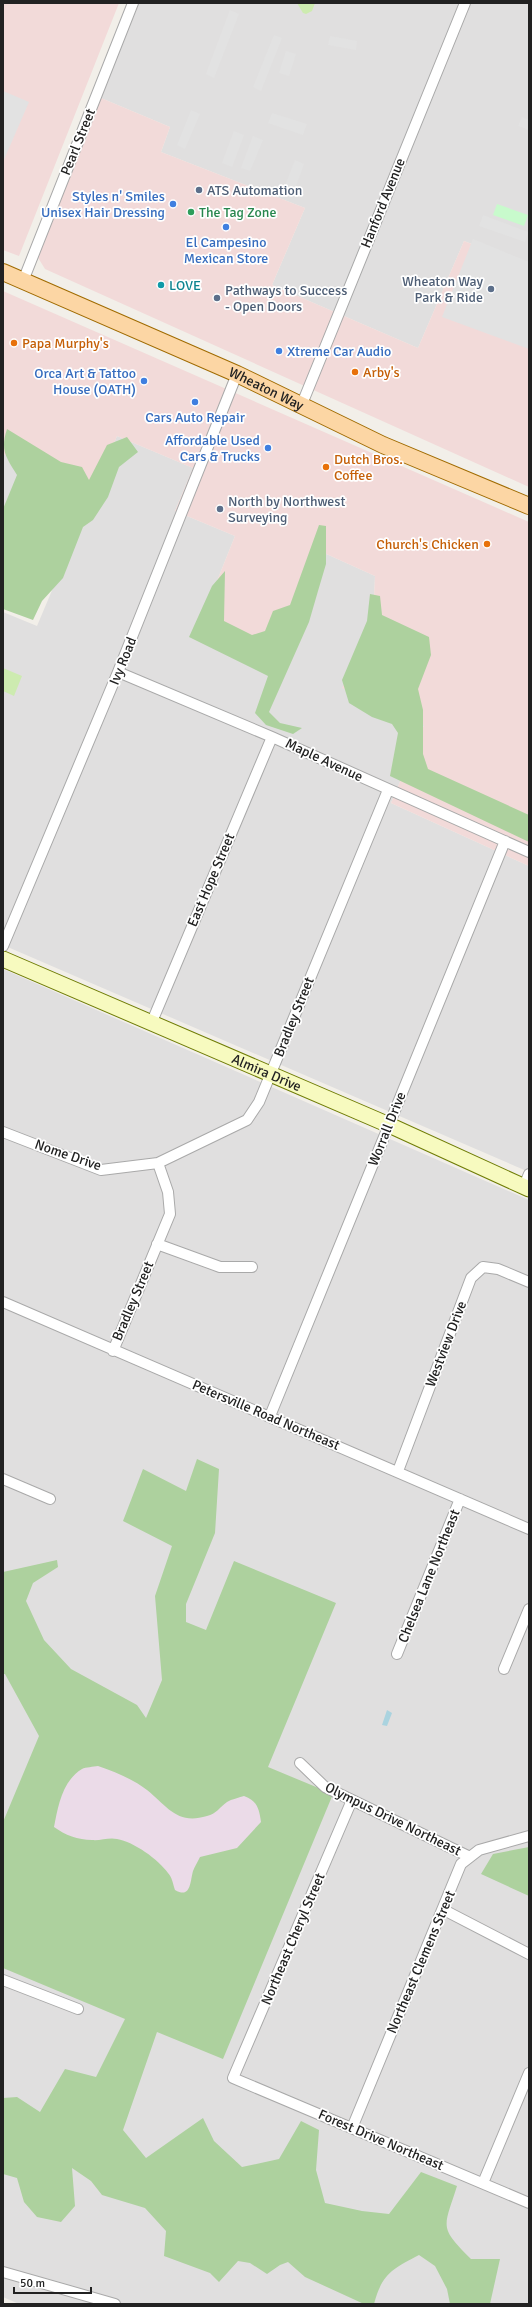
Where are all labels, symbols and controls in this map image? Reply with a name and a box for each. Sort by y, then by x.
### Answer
street label: Pearl Street [57,106,99,178]
street label: Hanford Avenue [357,156,409,250]
place label: ATS Automation [207,182,302,199]
marker: ATS Automation [194,185,204,195]
place label: Styles n' Smiles Unisex Hair Dressing [41,188,165,221]
marker: Styles n' Smiles Unisex Hair Dressing [168,199,178,209]
place label: The Tag Zone [199,204,276,221]
marker: The Tag Zone [186,207,196,217]
marker: El Campesino Mexican Store [221,222,231,232]
place label: El Campesino Mexican Store [184,234,268,267]
place label: Wheaton Way Park & Ride [402,273,483,306]
place label: LOVE [169,277,201,294]
marker: LOVE [156,280,166,290]
place label: Pathways to Success - Open Doors [225,282,347,315]
marker: Wheaton Way Park & Ride [486,284,496,294]
marker: Pathways to Success - Open Doors [212,293,222,303]
place label: Papa Murphy's [22,335,109,352]
marker: Papa Murphy's [9,338,19,348]
place label: Xtreme Car Audio [287,343,391,360]
marker: Xtreme Car Audio [274,346,284,356]
street label: Wheaton Way [226,363,307,414]
place label: Arby's [363,364,400,381]
place label: Orca Art & Tattoo House (OATH) [34,365,136,398]
marker: Arby's [350,367,360,377]
marker: Orca Art & Tattoo House (OATH) [139,376,149,386]
marker: Cars Auto Repair [190,397,200,407]
place label: Cars Auto Repair [145,409,246,426]
place label: Affordable Used Cars & Trucks [165,432,260,465]
marker: Affordable Used Cars & Trucks [263,443,273,453]
place label: Dutch Bros. Coffee [334,451,403,484]
marker: Dutch Bros. Coffee [321,462,331,472]
place label: North by Northwest Surveying [228,493,345,526]
marker: North by Northwest Surveying [215,504,225,514]
place label: Church's Chicken [376,536,479,553]
marker: Church's Chicken [482,539,492,549]
street label: Ivy Road [106,635,140,687]
street label: Maple Avenue [282,735,366,785]
street label: East Hope Street [184,831,238,929]
street label: Bradley Street [270,974,318,1059]
street label: Almira Drive [229,1050,304,1095]
street label: Worrall Drive [364,1089,410,1169]
street label: Nome Drive [32,1136,104,1174]
street label: Bradley Street [109,1259,157,1343]
street label: Westview Drive [422,1299,470,1389]
street label: Petersville Road Northeast [190,1376,342,1454]
street label: Chelsea Lane Northeast [394,1507,464,1645]
street label: Olympus Drive Northeast [322,1779,464,1859]
street label: Northeast Cheryl Street [257,1870,329,2008]
street label: Northeast Clemens Street [383,1888,459,2036]
street label: Forest Drive Northeast [316,2106,446,2174]
scale bar [14,2269,91,2295]
text: 50 m [20,2276,45,2291]

